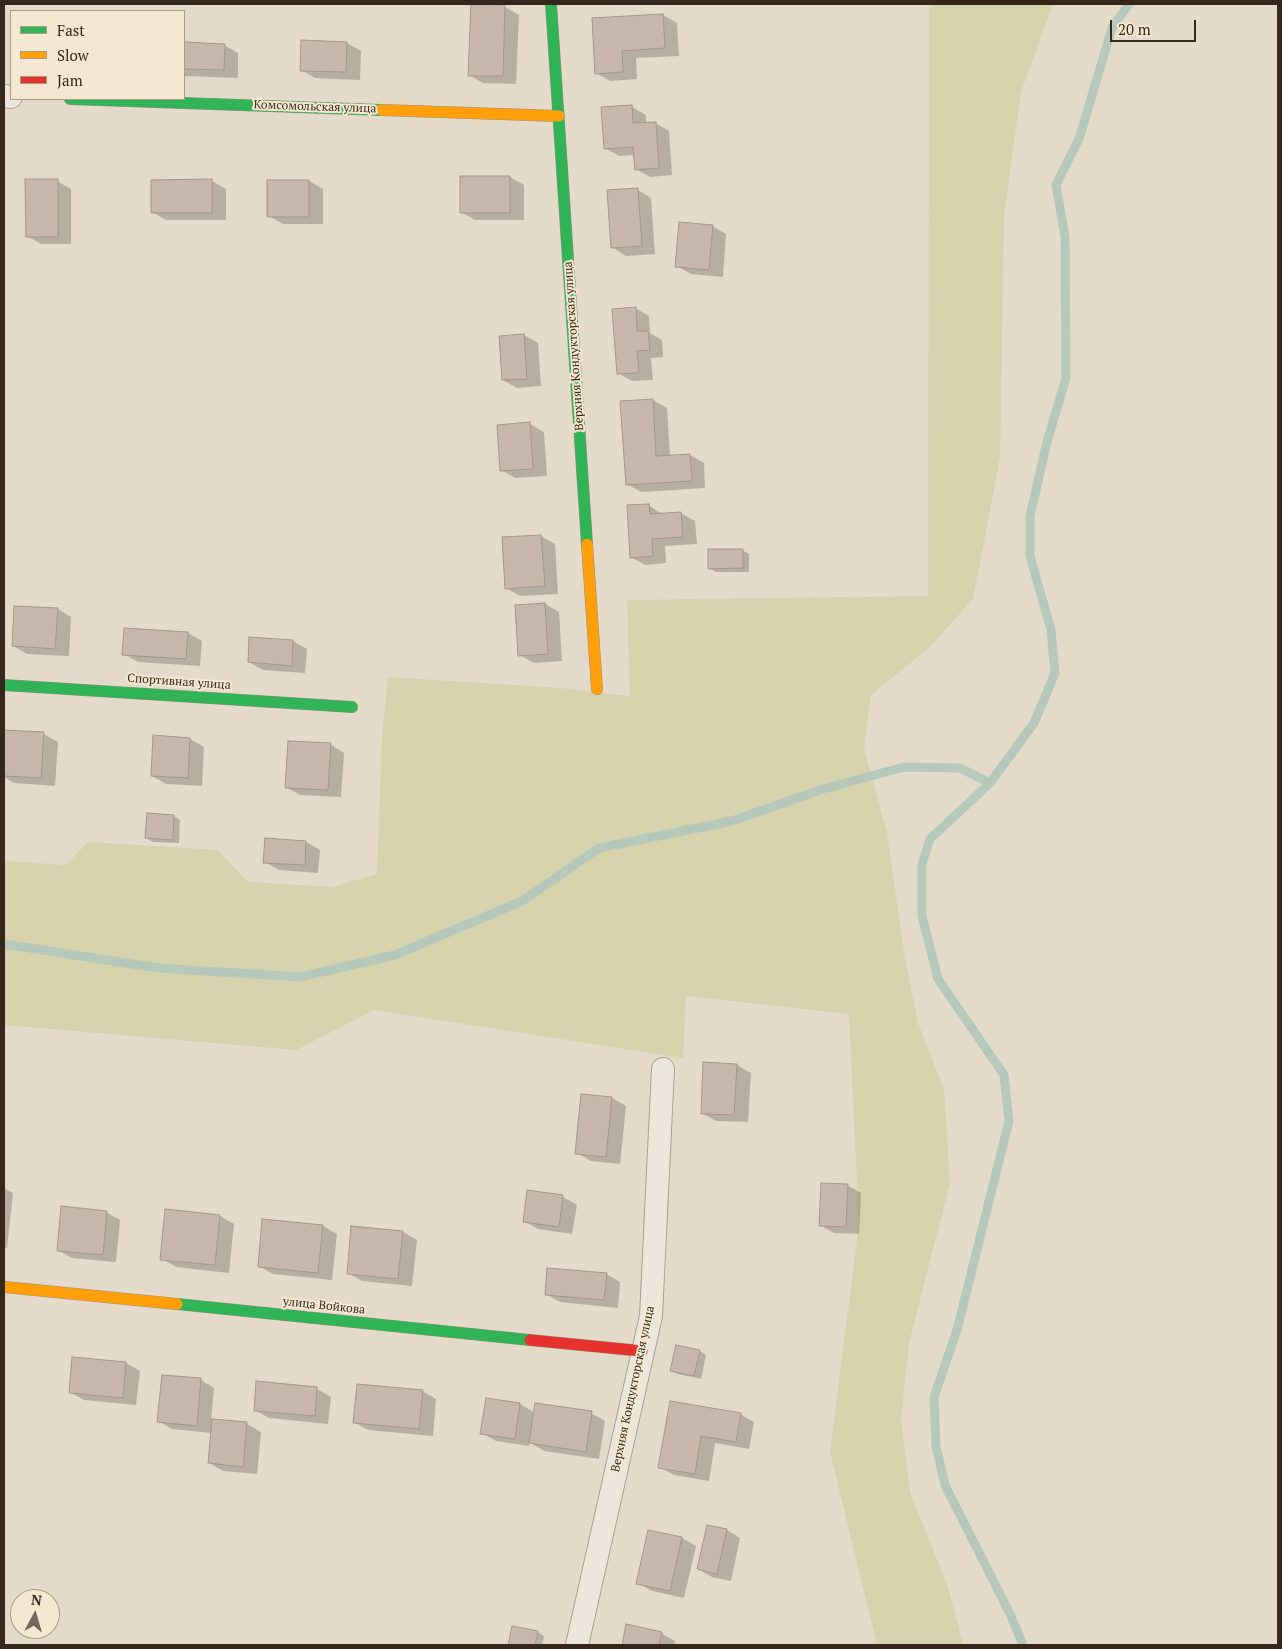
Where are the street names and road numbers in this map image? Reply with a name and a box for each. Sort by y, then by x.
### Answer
street label: Комсомольская улица [253,98,377,116]
street label: Верхняя Кондукторская улица [561,261,587,431]
street label: Спортивная улица [127,671,231,693]
street label: улица Войкова [282,1295,366,1317]
street label: Верхняя Кондукторская улица [608,1304,658,1474]

